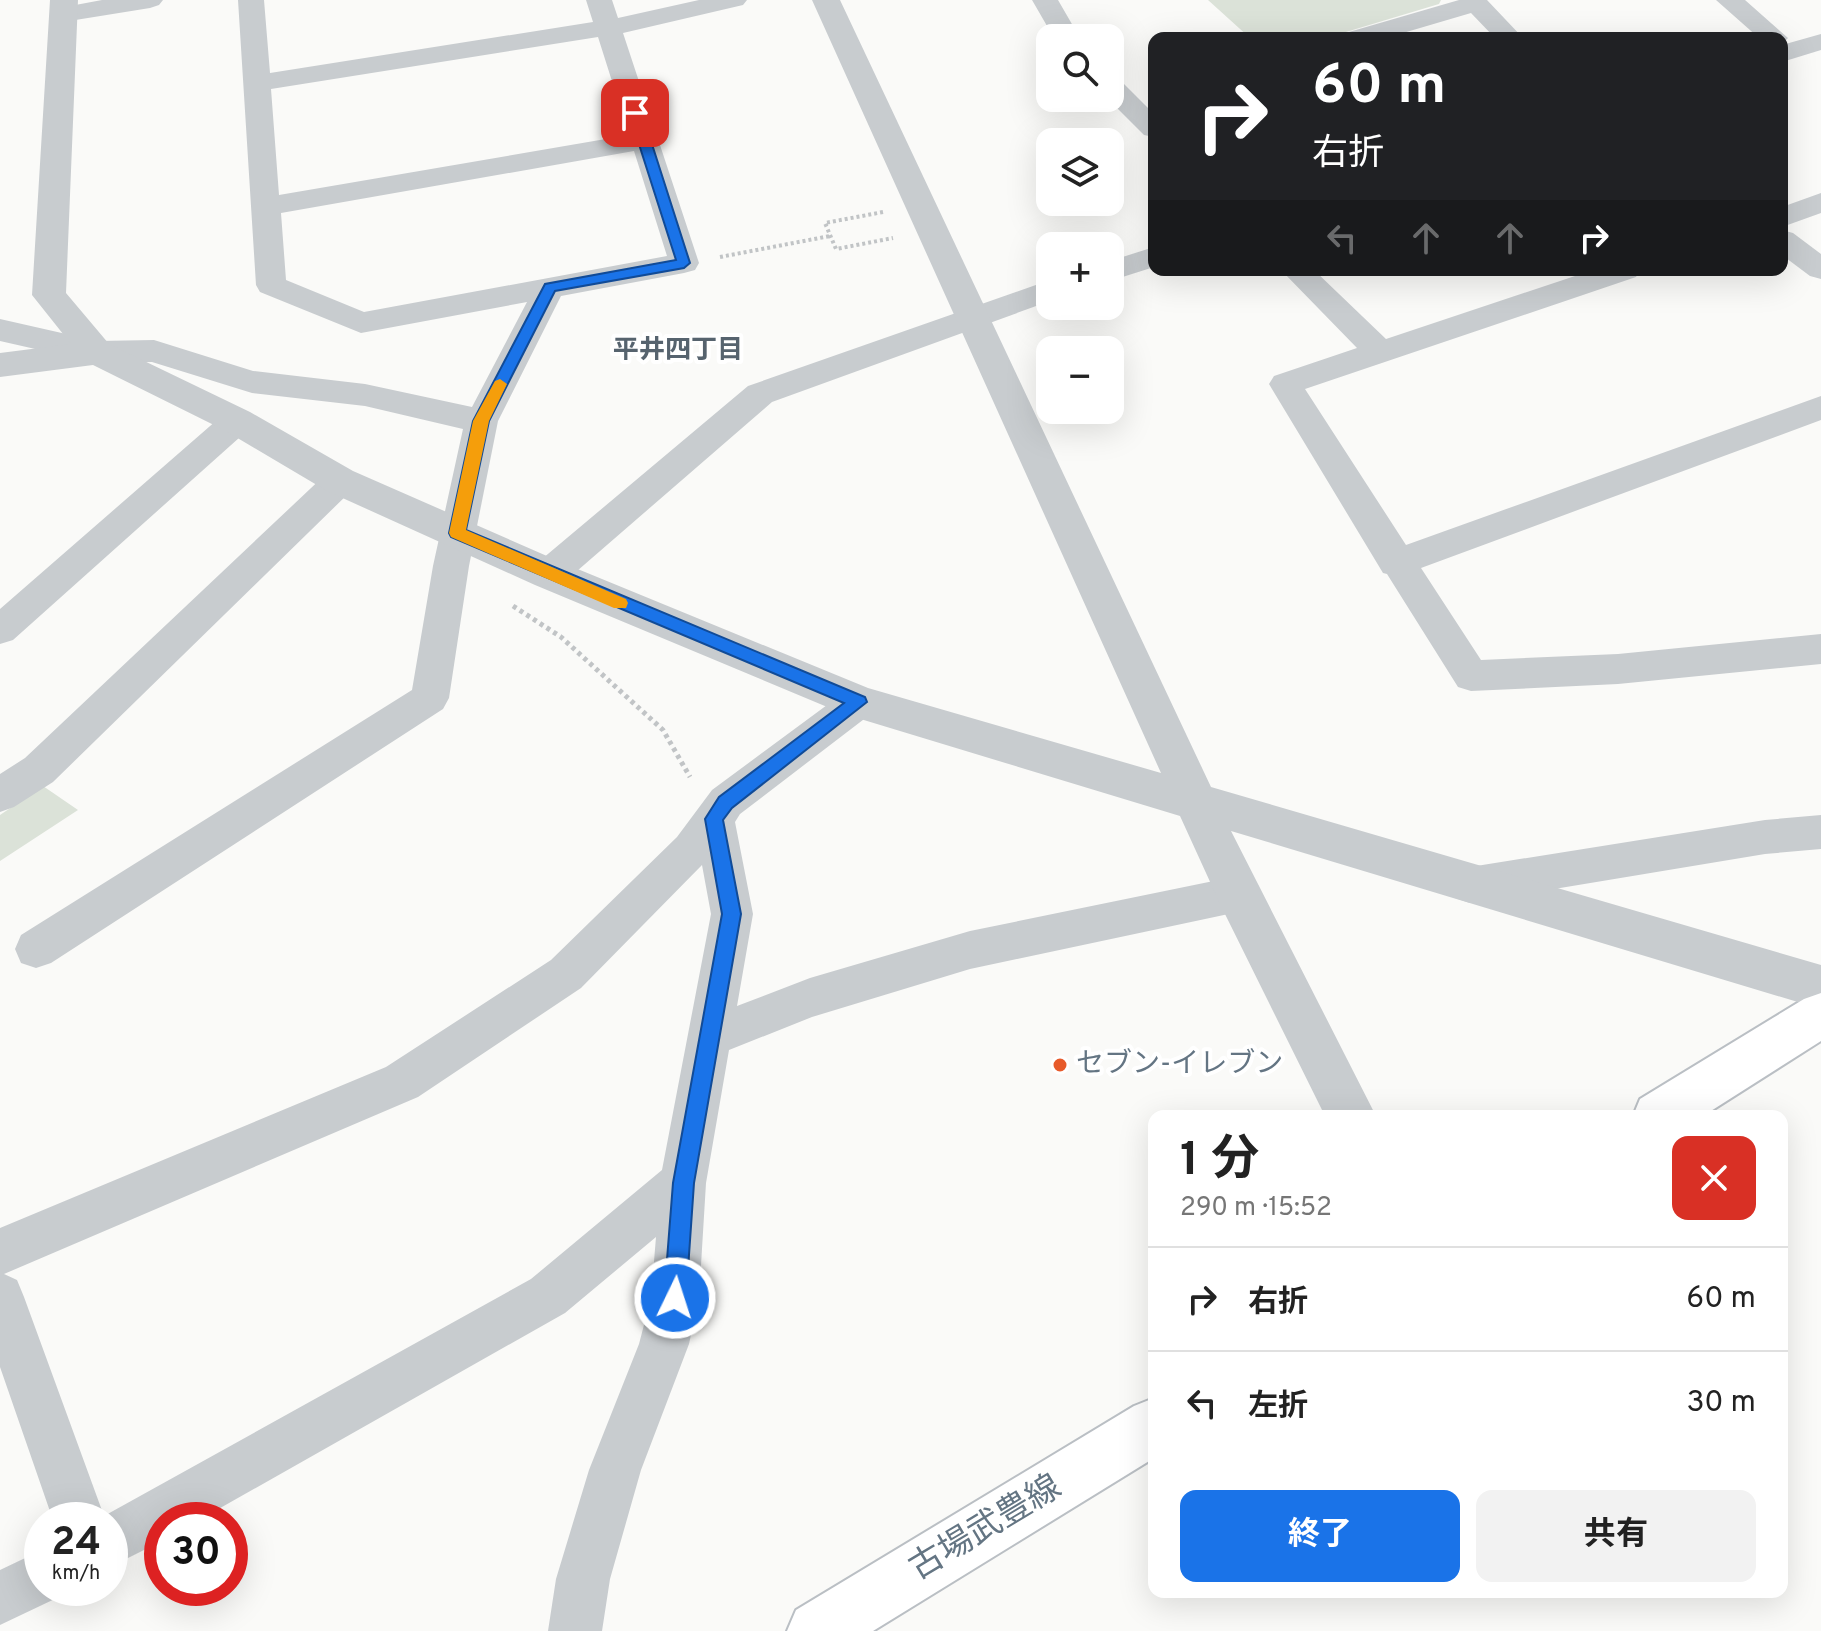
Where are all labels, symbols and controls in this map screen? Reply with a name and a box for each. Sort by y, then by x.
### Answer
map controls [1036,24,1124,424]
button: search [1036,24,1124,112]
text: 60 m [1312,53,1446,123]
icon: right [1180,64,1284,168]
pin [601,79,669,147]
icon: arrive [613,91,657,135]
button: layers [1036,128,1124,216]
text: 右折 [1312,132,1384,178]
icon: left [1320,216,1364,260]
icon: ahead [1404,216,1448,260]
icon: ahead [1488,216,1532,260]
icon: right [1572,216,1616,260]
button: + [1036,232,1124,320]
district label: 平井四丁目 [613,335,743,368]
button: − [1036,336,1124,424]
place label: セブン-イレブン [1076,1047,1283,1083]
marker: セブン-イレブン [1051,1056,1069,1074]
text: 1 分 [1180,1132,1259,1192]
button: close [1672,1136,1756,1220]
text: 290 m · 15:52 [1180,1192,1332,1225]
position arrow [633,1256,717,1340]
icon: right [1180,1277,1224,1321]
text: 60 m [1686,1281,1756,1318]
text: 右折 [1248,1285,1308,1322]
icon: left [1180,1381,1224,1425]
text: 30 m [1687,1385,1756,1422]
text: 左折 [1248,1389,1308,1426]
street label: 古場武豊線 [902,1467,1070,1591]
button: 終了 [1180,1490,1460,1582]
button: 共有 [1476,1490,1756,1582]
speed limit sign: 30 [144,1502,248,1606]
text: 24 [51,1519,101,1569]
text: km/h [52,1561,100,1587]

